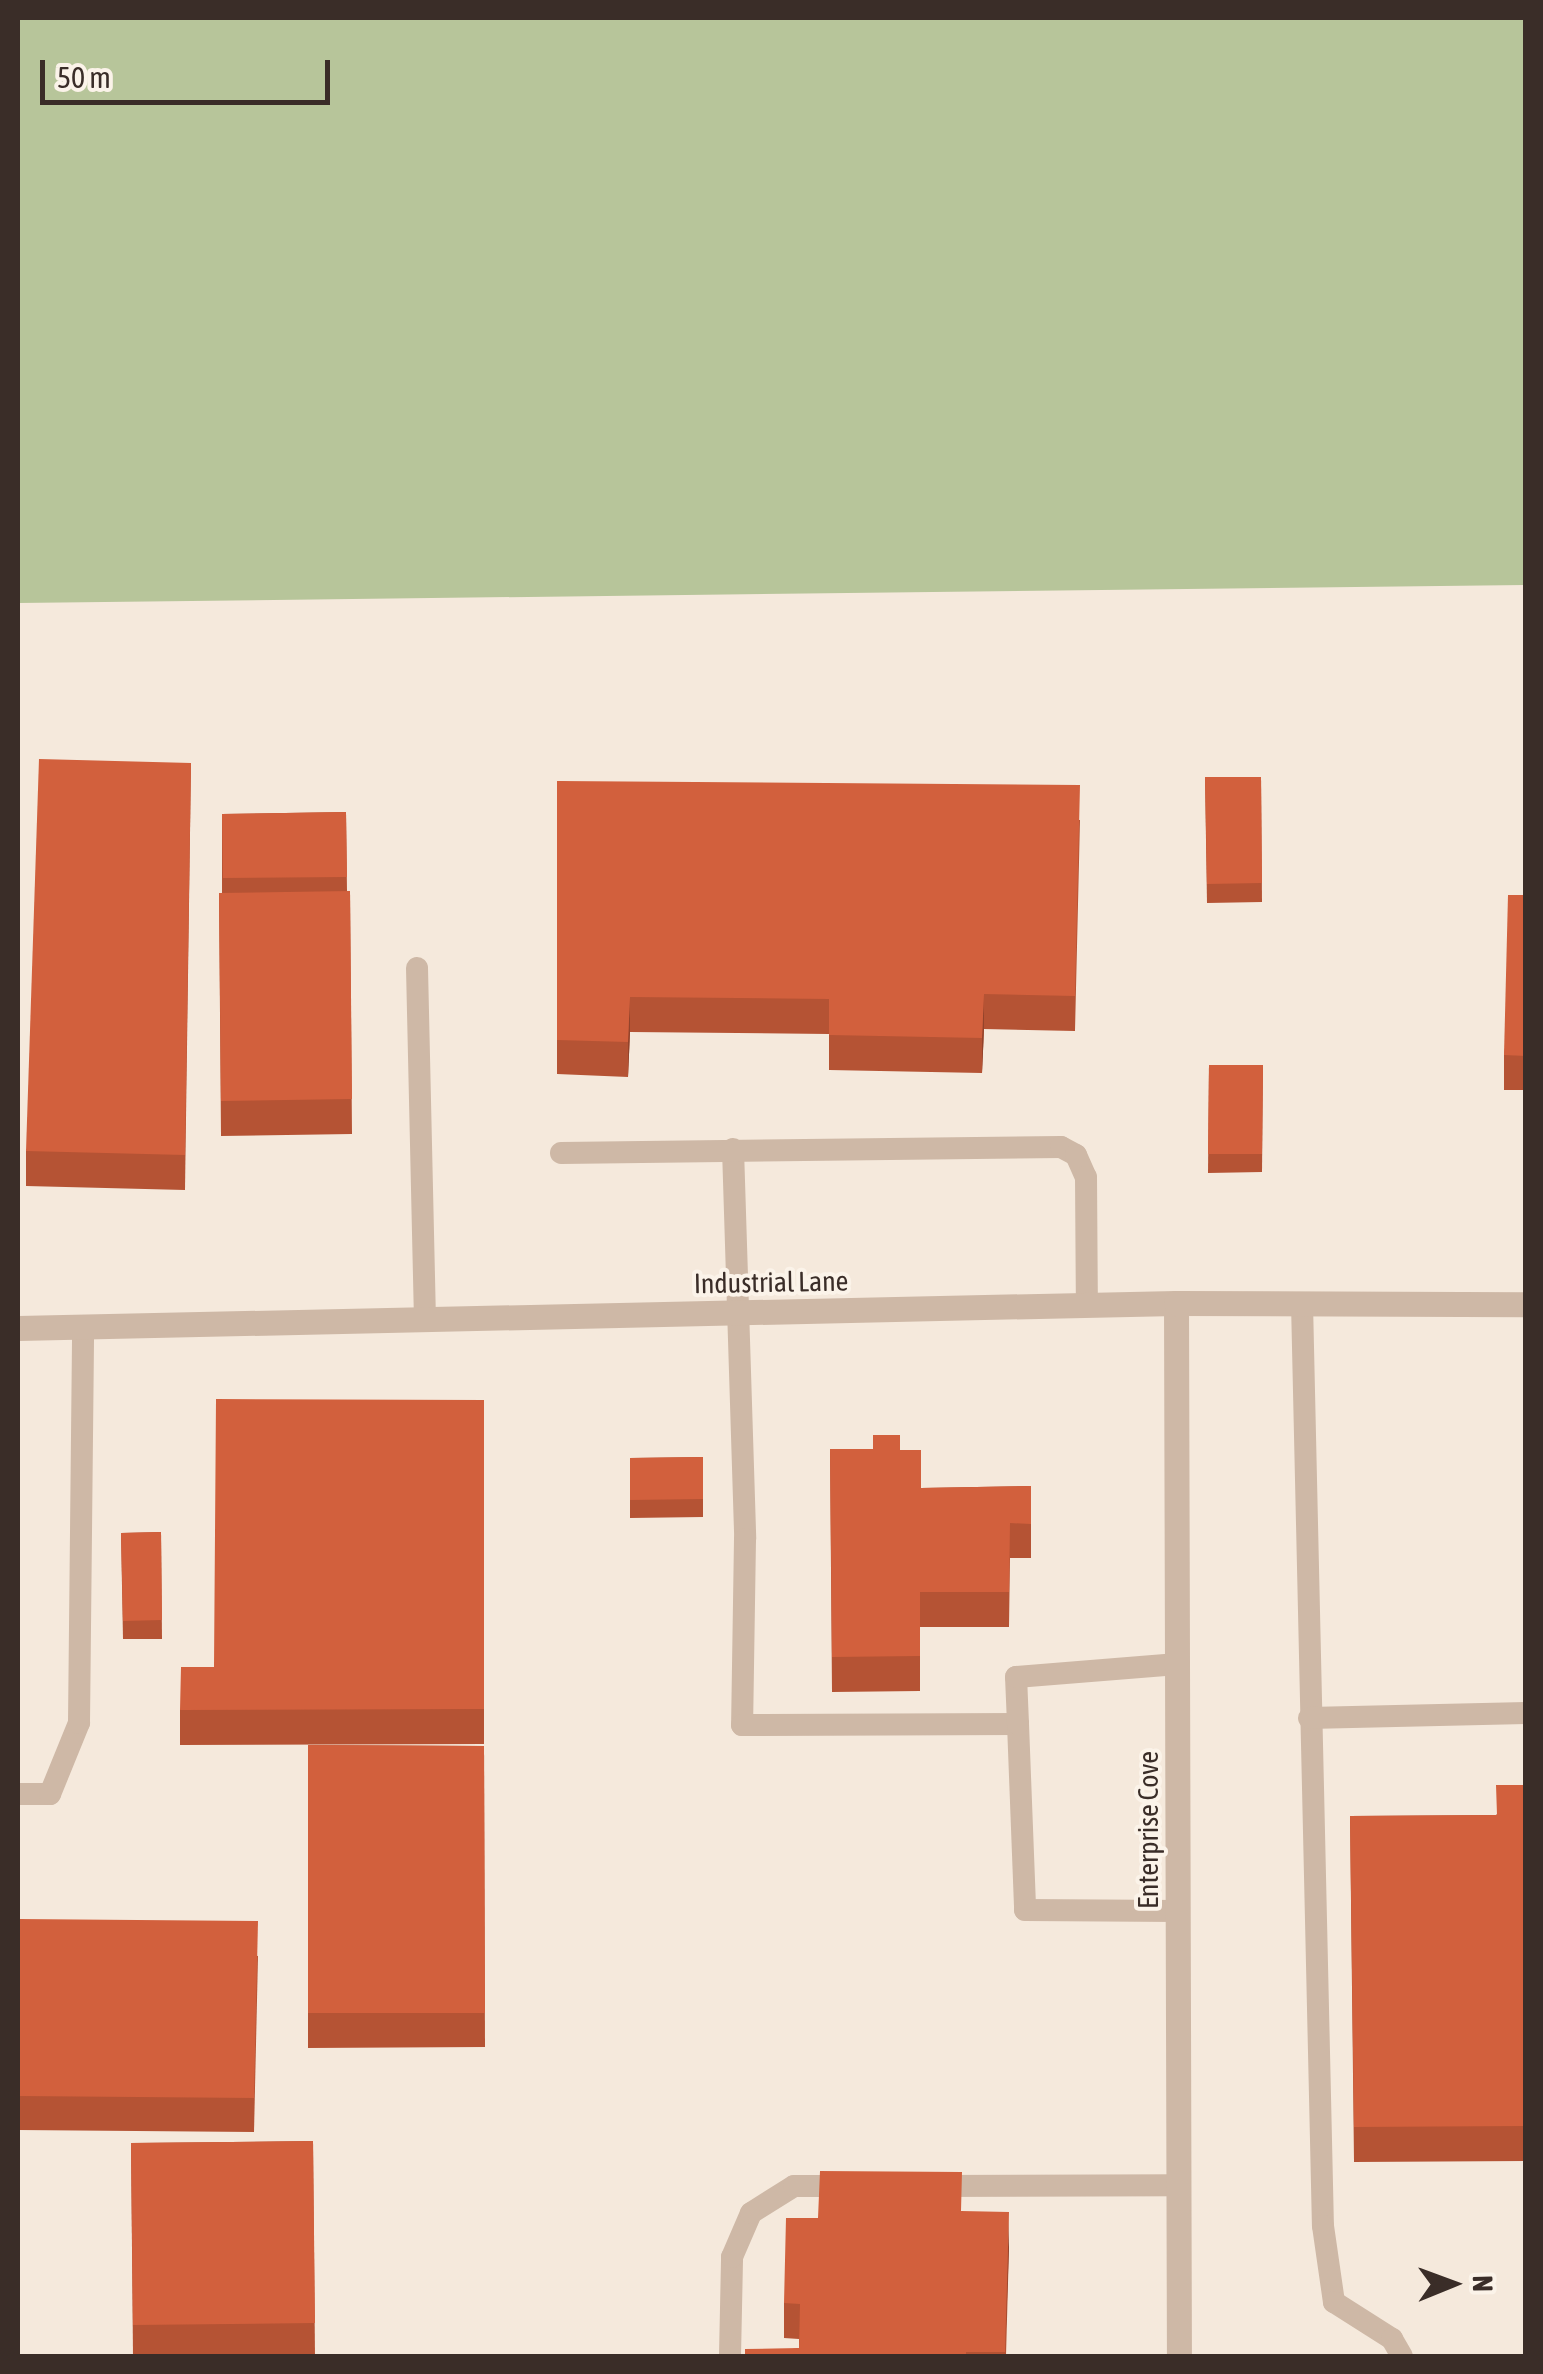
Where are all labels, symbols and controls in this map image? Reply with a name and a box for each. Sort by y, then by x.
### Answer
scale bar [45,40,335,102]
text: 50 m [57,60,111,94]
street label: Industrial Lane [693,1264,849,1300]
street label: Enterprise Cove [1131,1751,1165,1909]
north arrow [1403,2234,1503,2334]
text: N [1467,2275,1499,2292]

